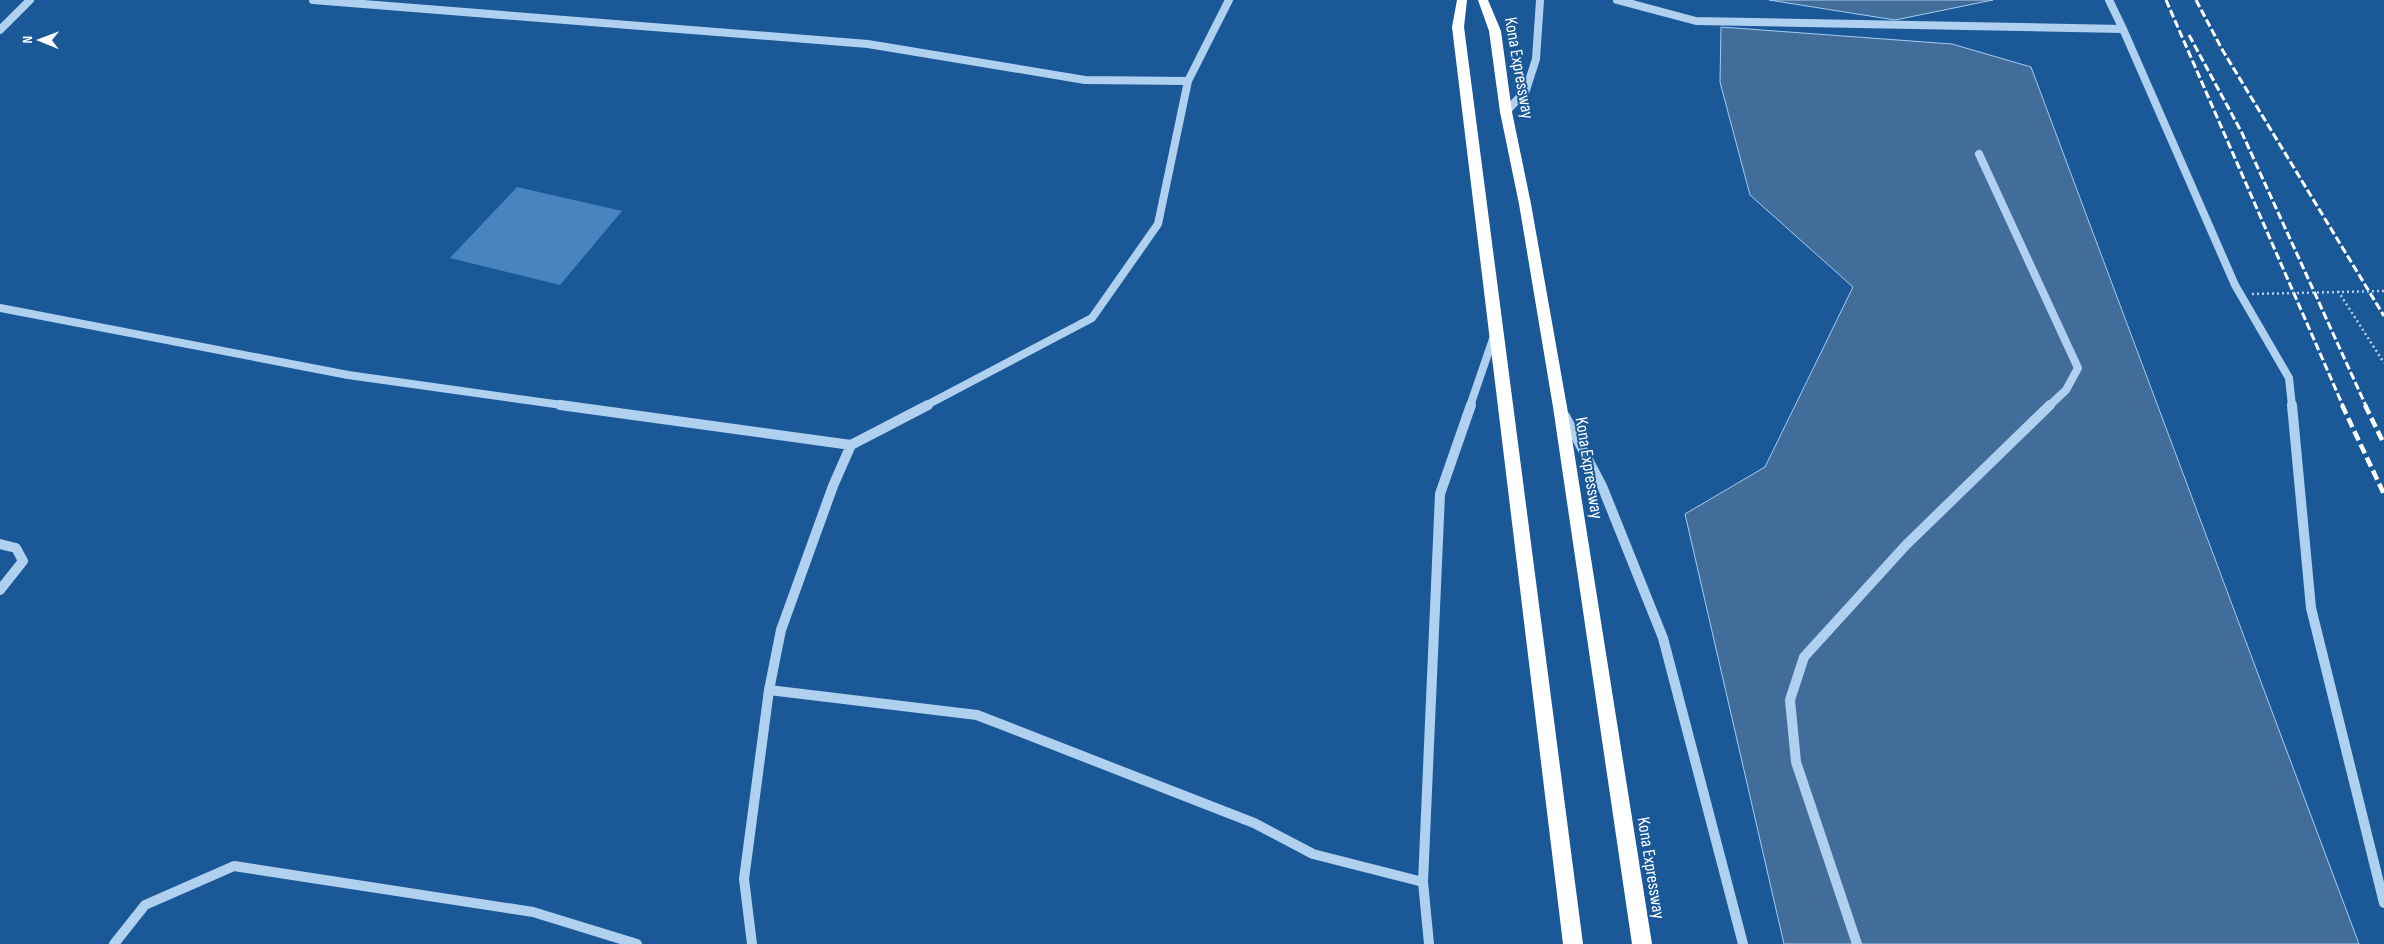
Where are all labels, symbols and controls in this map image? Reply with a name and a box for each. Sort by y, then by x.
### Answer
north arrow [15,15,65,65]
street label: Kona Expressway [1500,16,1538,121]
text: N [19,36,36,44]
street label: Kona Expressway [1571,416,1607,521]
street label: Kona Expressway [1633,816,1669,921]

